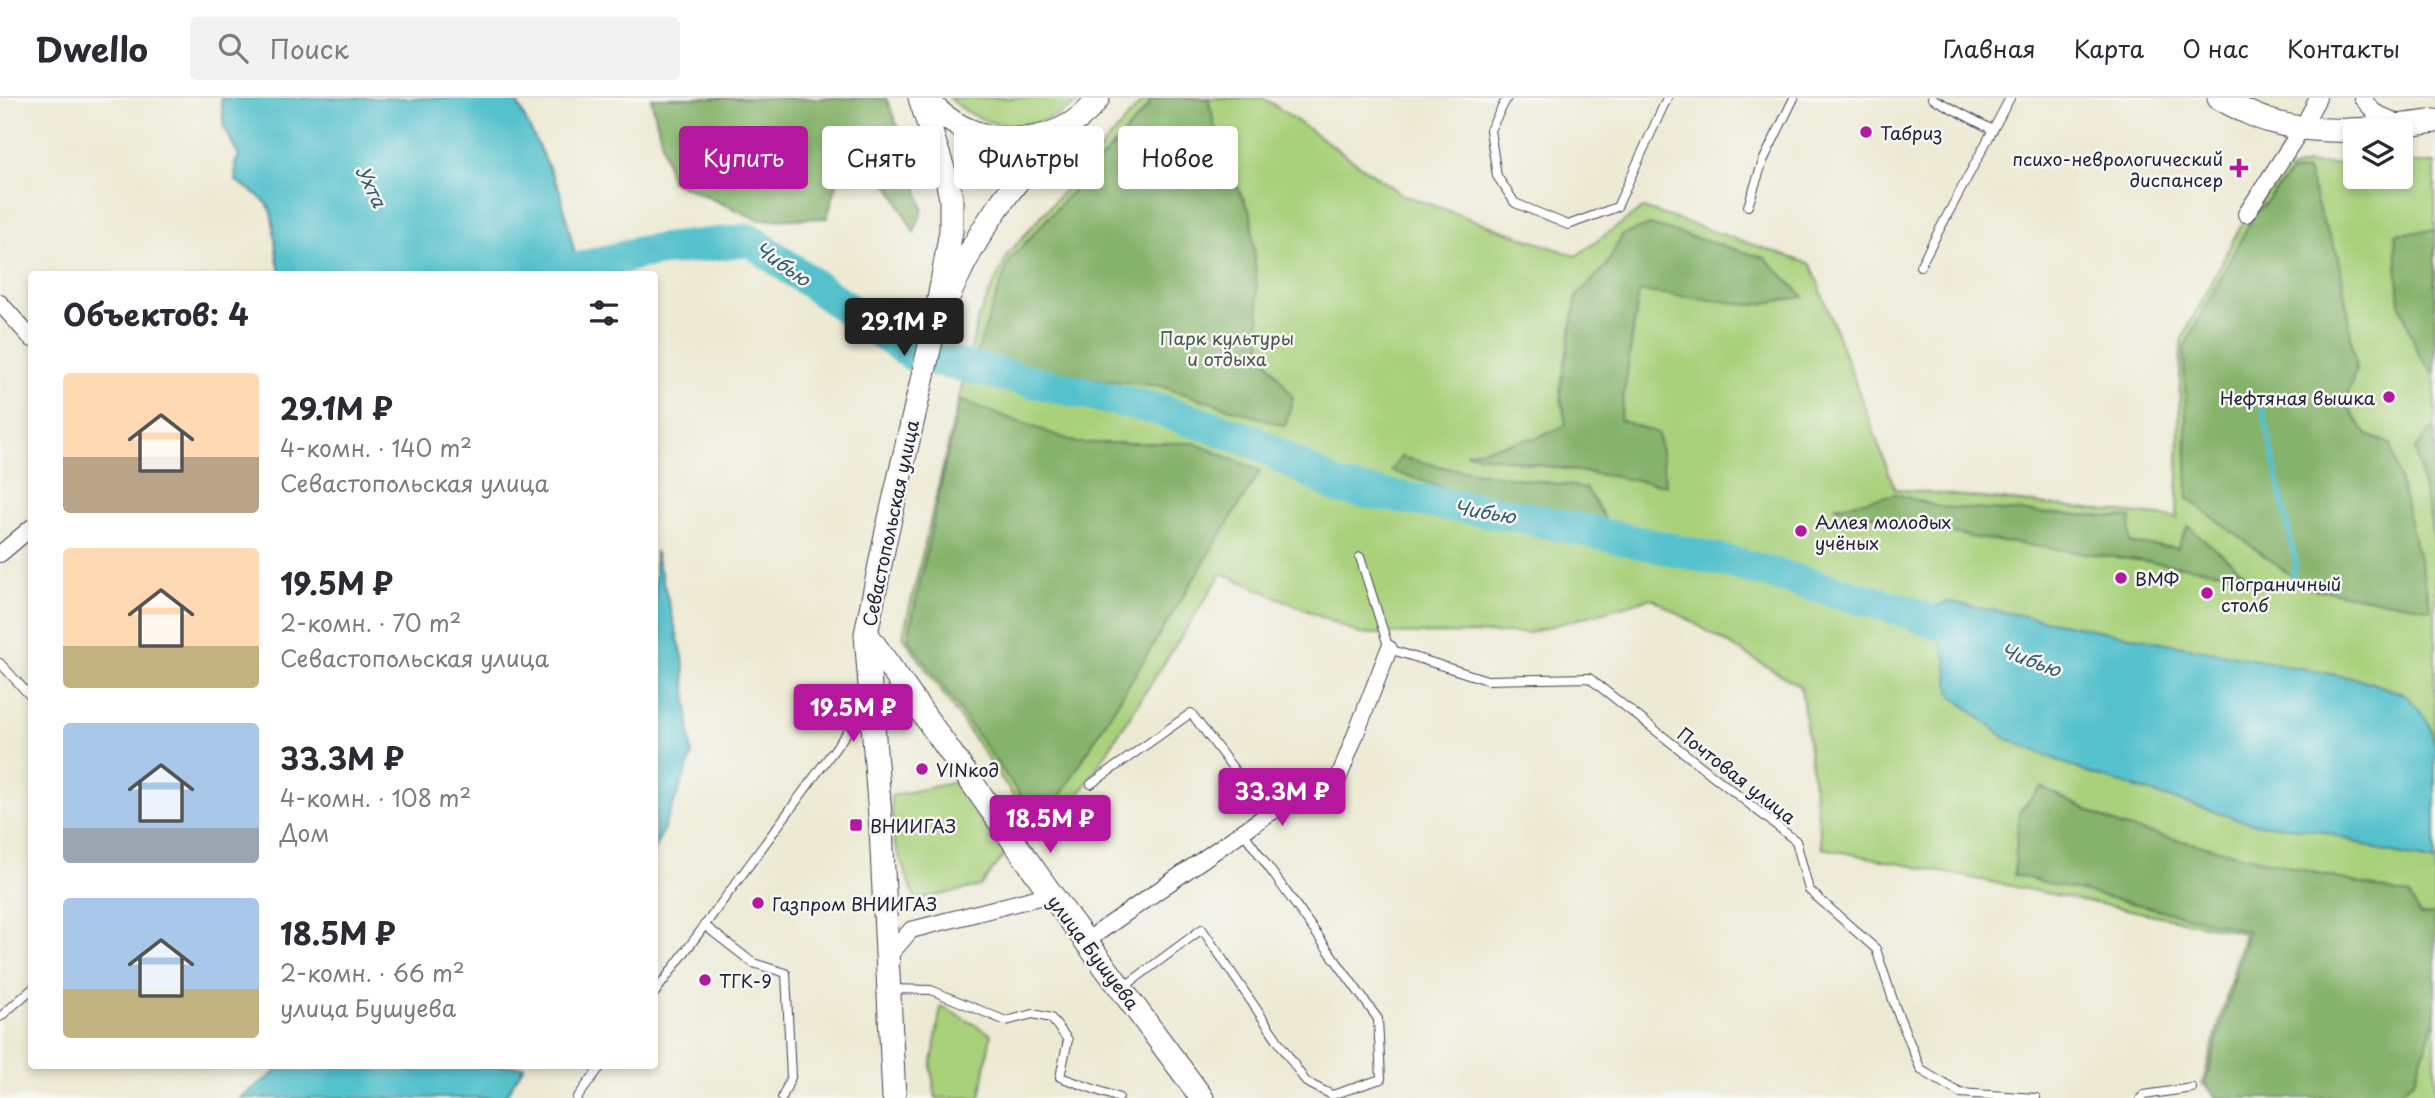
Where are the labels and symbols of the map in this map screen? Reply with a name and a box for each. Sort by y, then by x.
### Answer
place label: Табриз [1880,119,1942,146]
marker: Табриз [1858,124,1874,140]
place label: психо-неврологический диспансер [2012,145,2223,193]
marker: психо-неврологический диспансер [2229,158,2249,178]
water label: Ухта [350,160,395,213]
water label: Чибью [749,234,817,293]
pin: 29.1M ₽ [839,299,969,358]
park label: Парк культуры и отдыха [1160,324,1294,372]
place label: Нефтяная вышка [2220,384,2376,411]
marker: Нефтяная вышка [2381,389,2397,405]
street label: Севастопольская улица [855,417,925,629]
water label: Чибью [1452,492,1519,530]
place label: Аллея молодых учёных [1815,508,1951,556]
marker: Аллея молодых учёных [1793,523,1809,539]
place label: ВМФ [2135,565,2179,592]
marker: ВМФ [2113,570,2129,586]
place label: Пограничный столб [2221,570,2341,618]
marker: Пограничный столб [2199,585,2215,601]
water label: Чибью [1997,635,2066,683]
pin: 19.5M ₽ [788,684,918,744]
street label: Почтовая улица [1672,720,1803,830]
place label: VINкод [936,756,999,783]
marker: VINкод [914,761,930,777]
pin: 33.3M ₽ [1217,768,1347,828]
pin: 18.5M ₽ [985,796,1115,855]
place label: ВНИИГАЗ [870,812,956,839]
marker: ВНИИГАЗ [848,817,864,833]
street label: улица Бушуева [1042,889,1147,1016]
place label: Газпром ВНИИГАЗ [772,890,937,917]
marker: Газпром ВНИИГАЗ [750,895,766,911]
place label: ТГК-9 [719,967,772,994]
marker: ТГК-9 [697,972,713,988]

